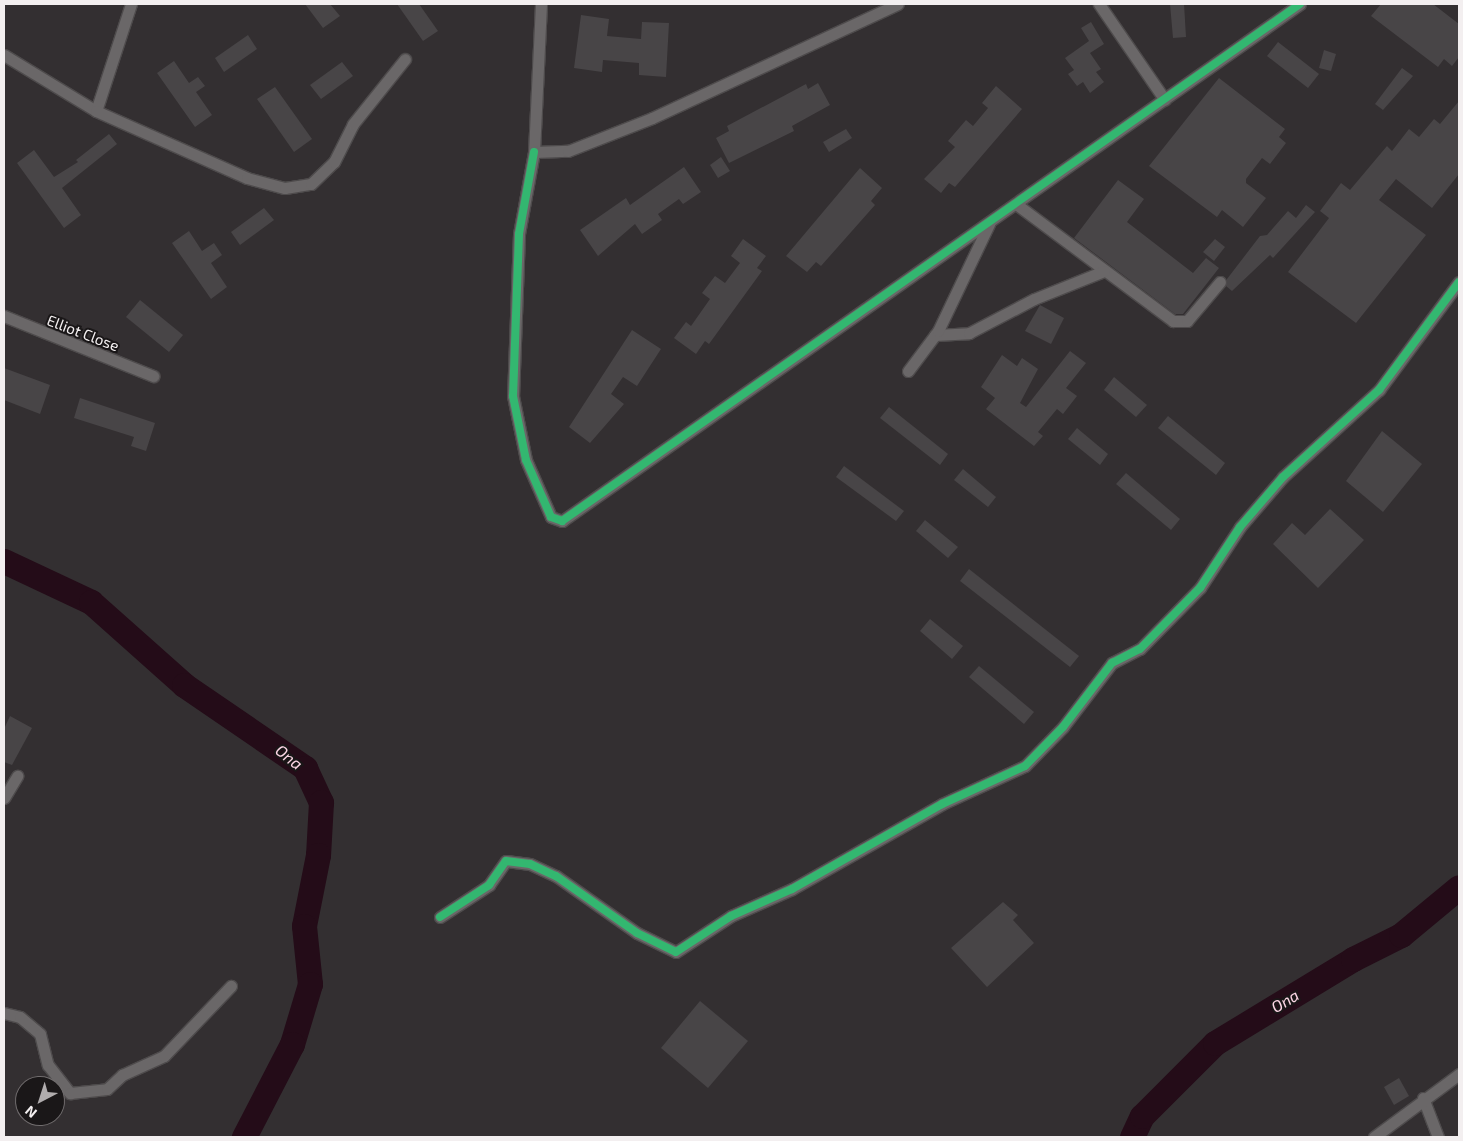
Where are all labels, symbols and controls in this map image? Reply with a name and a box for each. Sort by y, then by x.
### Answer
street label: Elliot Close [44,311,122,355]
water label: Ona [272,740,306,774]
water label: Ona [1268,985,1302,1017]
north arrow [15,1076,65,1126]
text: N [21,1102,40,1122]

